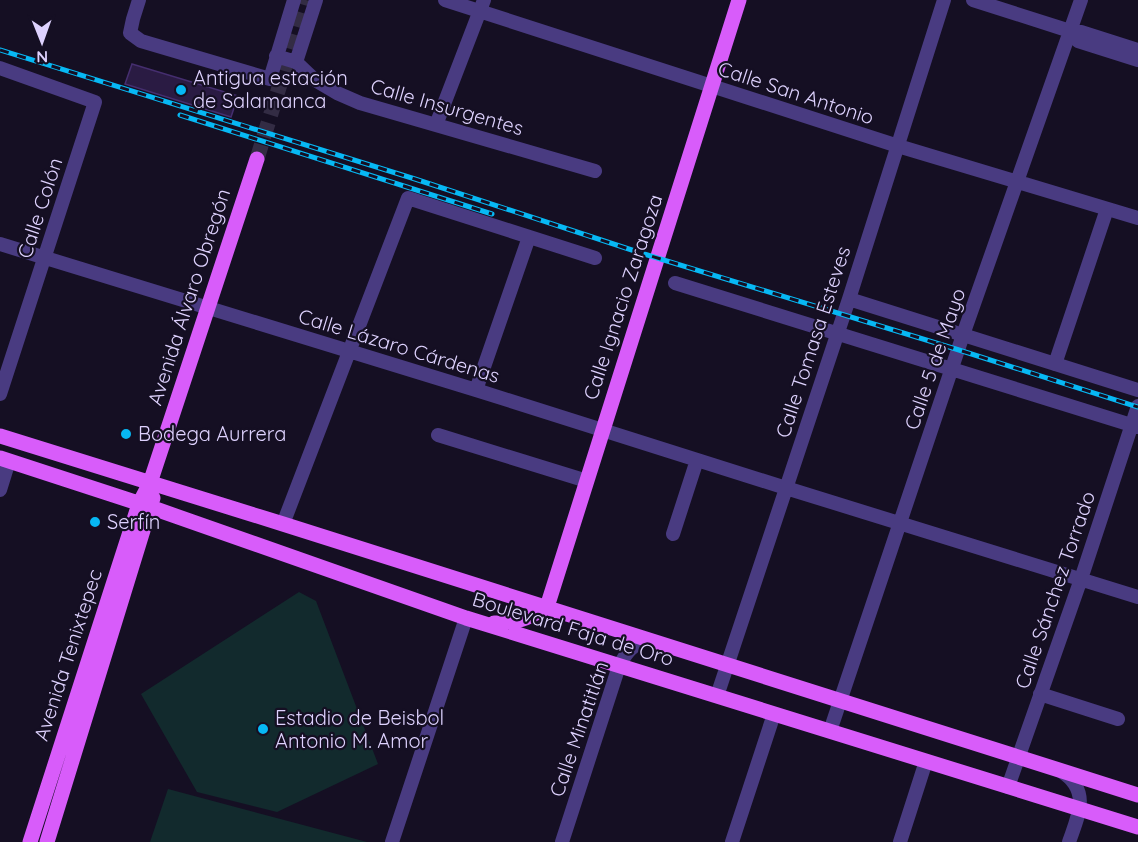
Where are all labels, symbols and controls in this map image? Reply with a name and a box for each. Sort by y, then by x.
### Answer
north arrow [12,12,72,72]
text: N [36,47,48,67]
street label: Calle San Antonio [715,56,877,130]
place label: Antigua estación de Salamanca [193,65,348,113]
street label: Calle Insurgentes [368,73,527,140]
marker: Antigua estación de Salamanca [174,83,188,97]
street label: Calle Colón [12,154,68,261]
street label: Avenida Álvaro Obregón [142,185,235,408]
street label: Calle Ignacio Zaragoza [577,191,668,403]
street label: Calle Tomasa Esteves [770,243,855,441]
street label: Calle 5 de Mayo [899,285,970,433]
street label: Calle Lázaro Cárdenas [295,303,503,388]
place label: Bodega Aurrera [138,421,286,446]
marker: Bodega Aurrera [119,427,133,441]
street label: Calle Sánchez Torrado [1009,488,1100,692]
place label: Serfín [107,509,160,534]
marker: Serfín [88,515,102,529]
street label: Avenida Tenixtepec [28,566,107,744]
street label: Boulevard Faja de Oro [469,586,677,671]
street label: Calle Minatitlán [544,658,613,800]
place label: Estadio de Beisbol Antonio M. Amor [275,705,444,753]
marker: Estadio de Beisbol Antonio M. Amor [256,722,270,736]

